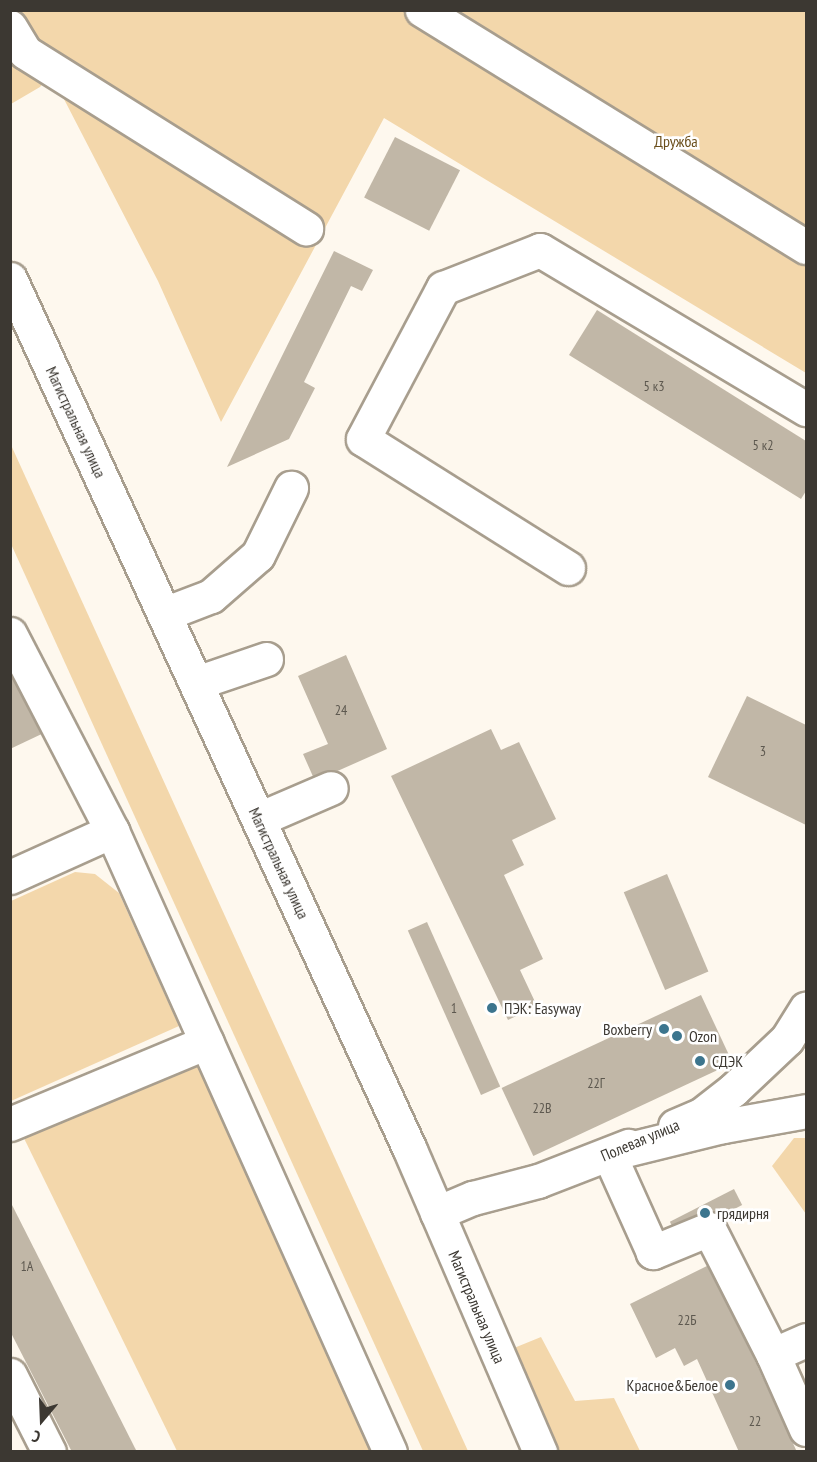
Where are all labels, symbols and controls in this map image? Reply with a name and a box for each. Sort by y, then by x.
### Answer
park label: Дружба [654,131,698,151]
street label: Магистральная улица [42,363,110,481]
house number: 5 к3 [644,378,664,394]
house number: 5 к2 [753,437,773,453]
house number: 24 [335,702,347,718]
house number: 3 [760,743,766,759]
street label: Магистральная улица [245,804,313,922]
place label: ПЭК: Easyway [504,998,581,1018]
house number: 1 [451,1000,457,1016]
marker: ПЭК: Easyway [485,1001,499,1015]
place label: Boxberry [603,1019,652,1039]
marker: Boxberry [657,1022,671,1036]
place label: Ozon [689,1026,717,1046]
marker: Ozon [670,1029,684,1043]
place label: СДЭК [712,1051,743,1071]
marker: СДЭК [693,1054,707,1068]
house number: 22Г [587,1075,605,1091]
house number: 22В [532,1100,552,1116]
street label: Полевая улица [598,1115,682,1165]
place label: грядирня [717,1203,769,1223]
marker: грядирня [698,1206,712,1220]
street label: Магистральная улица [445,1248,509,1366]
house number: 1А [21,1258,33,1274]
house number: 22Б [678,1312,696,1328]
place label: Красное&Белое [627,1375,718,1395]
marker: Красное&Белое [723,1378,737,1392]
north arrow [12,1390,72,1450]
house number: 22 [749,1413,761,1429]
text: С [29,1426,43,1448]

